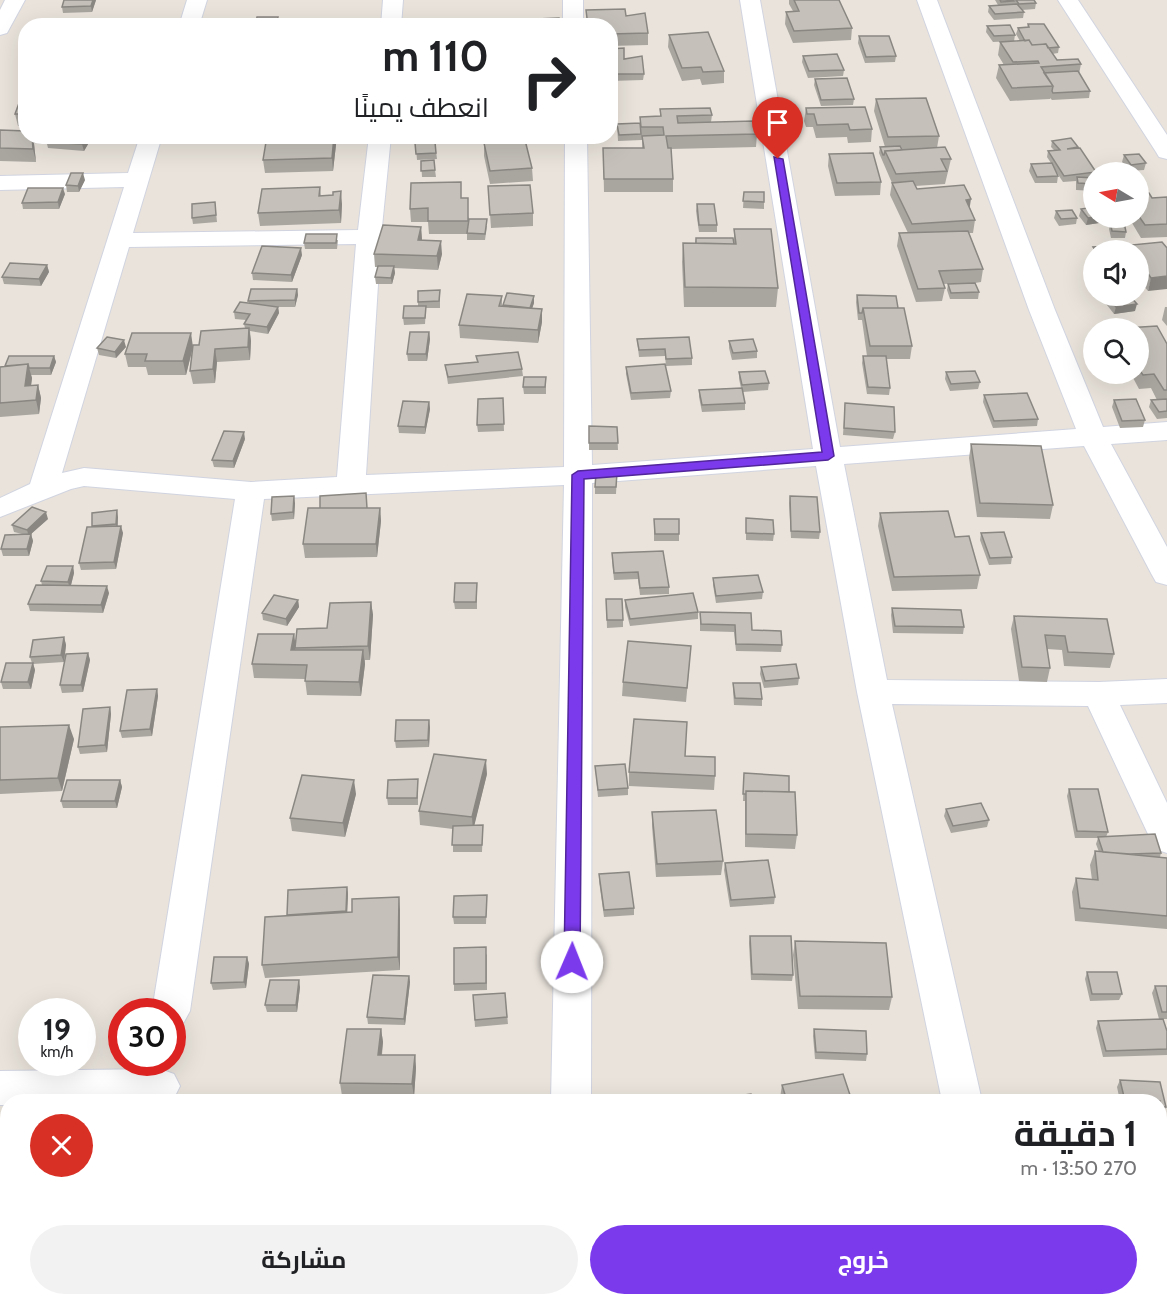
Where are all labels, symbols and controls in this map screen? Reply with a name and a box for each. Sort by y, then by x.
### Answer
text: 110 m [382,30,489,82]
icon: right [510,42,588,120]
text: انعطف يمينًا [353,91,489,124]
pin [752,97,803,159]
icon: arrive [761,106,794,139]
north arrow [1083,162,1149,228]
map controls [1083,162,1149,384]
button: sound [1083,240,1149,306]
button: search [1083,318,1149,384]
position arrow [540,930,604,994]
speed limit sign: 30 [108,998,186,1076]
text: 19 [43,1011,71,1048]
text: km/h [41,1043,73,1061]
text: 1 دقيقة [1014,1111,1137,1155]
button: close [30,1114,93,1177]
text: 270 m · 13:50 [1021,1156,1137,1180]
button: مشاركة [30,1225,578,1294]
button: خروج [590,1225,1137,1294]

